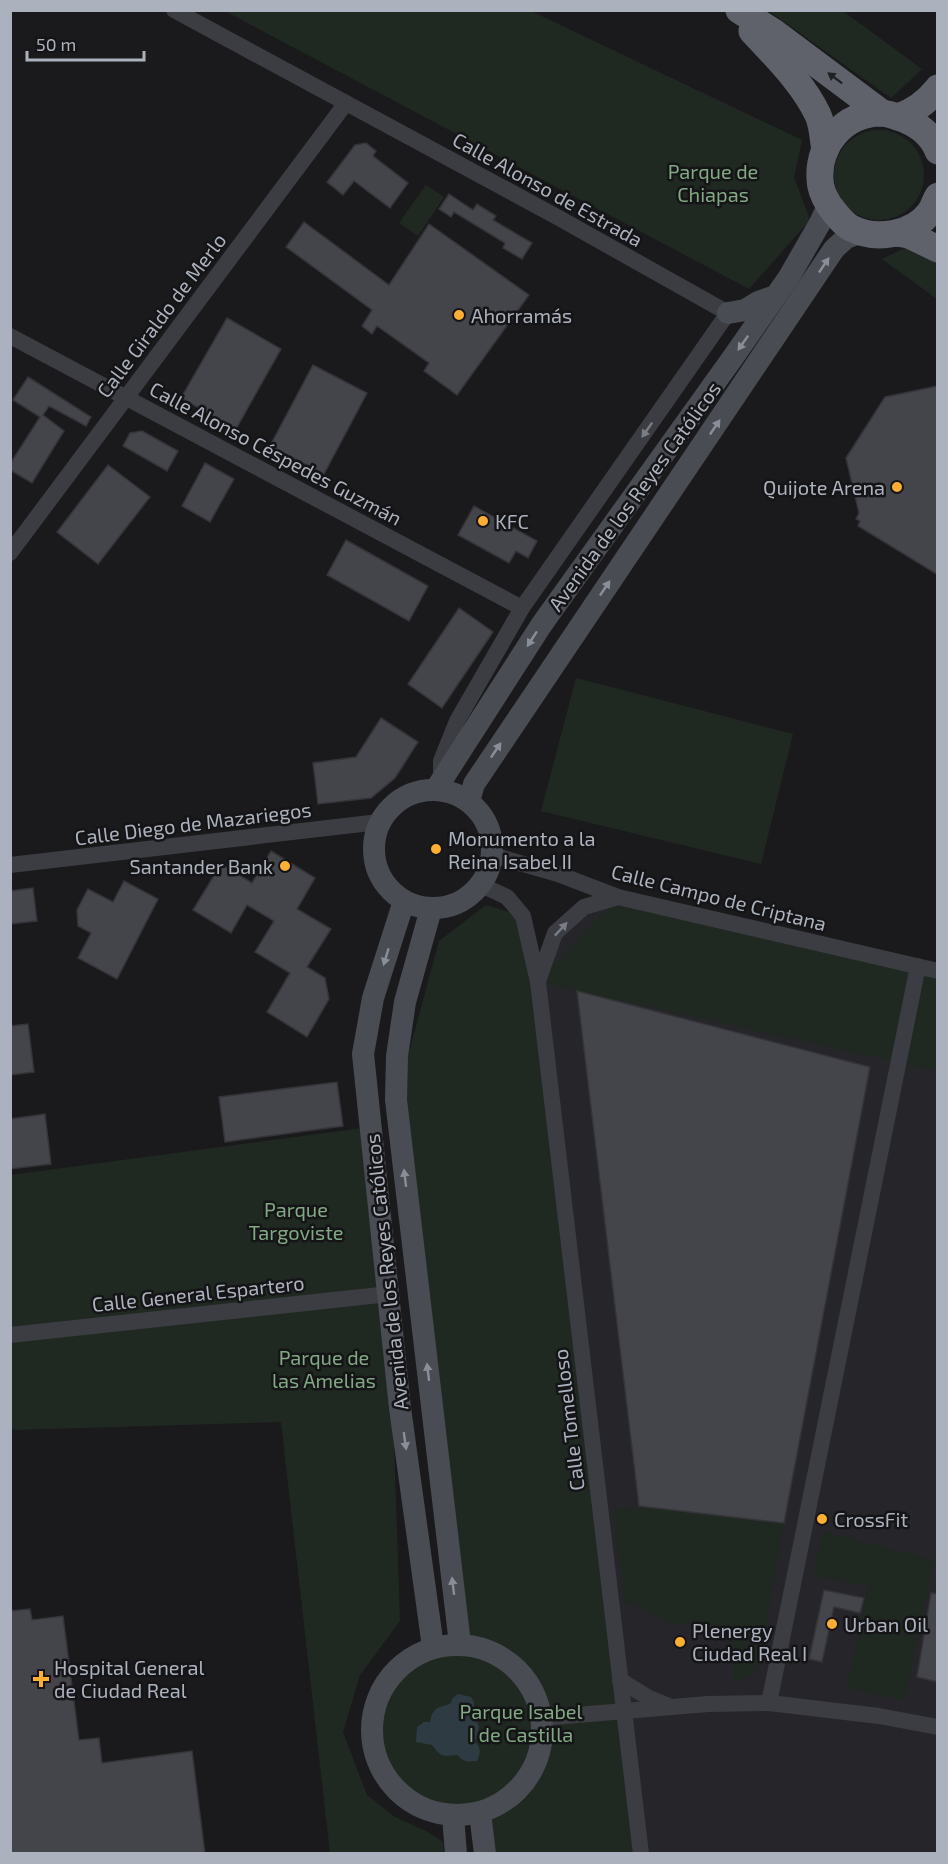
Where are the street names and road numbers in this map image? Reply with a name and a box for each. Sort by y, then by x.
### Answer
street label: Calle Alonso de Estrada [449,127,647,251]
street label: Calle Giraldo de Merlo [91,228,231,402]
street label: Calle Alonso Céspedes Guzmán [146,376,406,530]
street label: Avenida de los Reyes Católicos [543,377,725,615]
street label: Calle Diego de Mazariegos [73,797,313,849]
street label: Calle Campo de Criptana [609,859,829,935]
street label: Avenida de los Reyes Católicos [360,1133,412,1411]
street label: Calle General Espartero [91,1270,305,1316]
street label: Calle Tomelloso [547,1348,589,1492]

